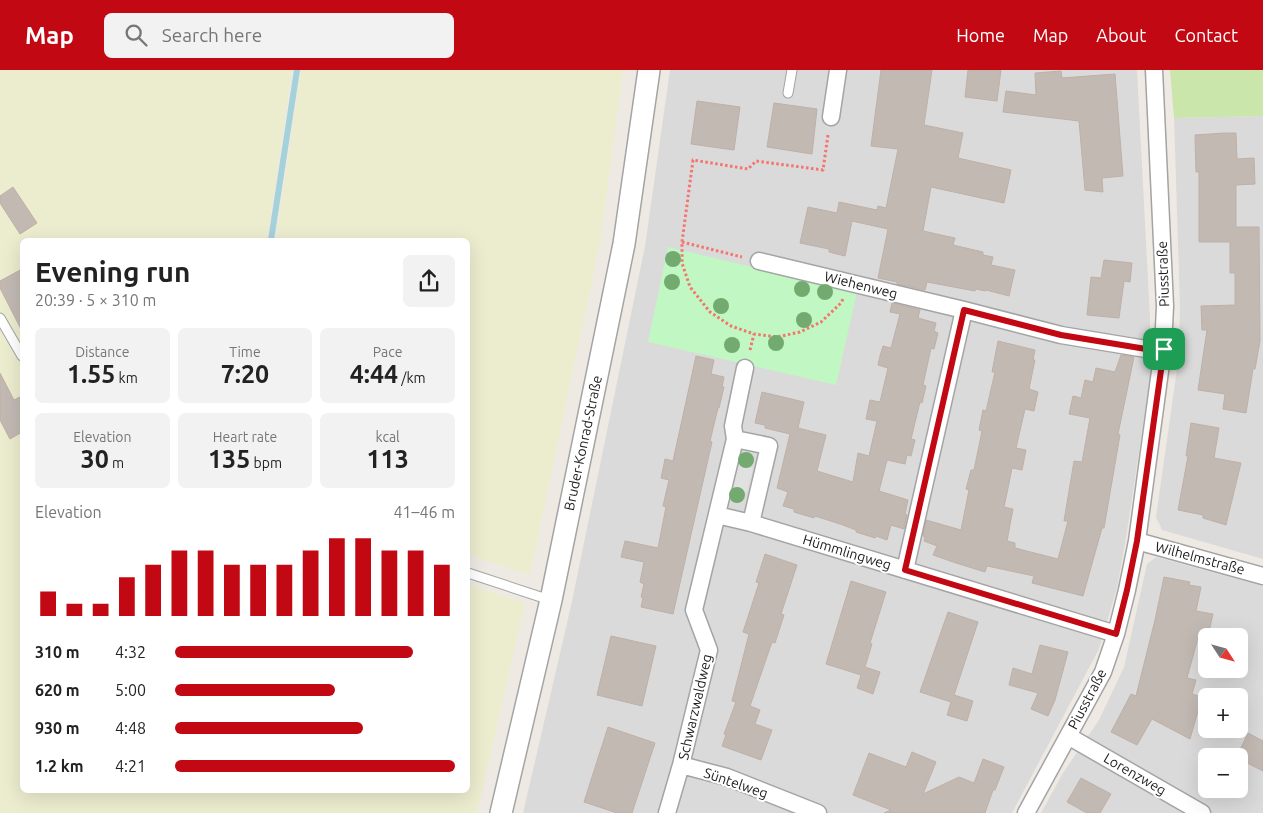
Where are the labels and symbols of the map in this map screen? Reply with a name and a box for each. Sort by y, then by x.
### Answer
street label: Piusstraße [1154,241,1172,307]
street label: Wiehenweg [823,268,899,302]
pin [1143,328,1185,370]
street label: Bruder-Konrad-Straße [561,374,605,512]
street label: Hümmlingweg [801,531,893,573]
street label: Wilhelmstraße [1153,538,1247,578]
north arrow [1198,628,1248,678]
street label: Schwarzwaldweg [675,652,715,762]
street label: Piusstraße [1064,666,1110,732]
street label: Lorenzweg [1101,750,1169,798]
street label: Süntelweg [702,765,770,801]

